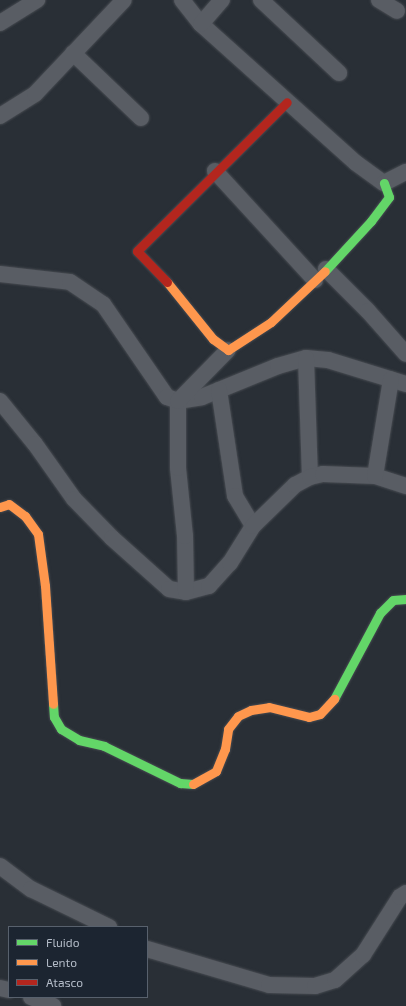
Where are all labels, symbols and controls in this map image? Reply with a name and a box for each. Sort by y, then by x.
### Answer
legend [8,926,148,998]
text: Fluido [46,935,80,949]
text: Lento [46,955,77,969]
text: Atasco [46,975,83,989]

